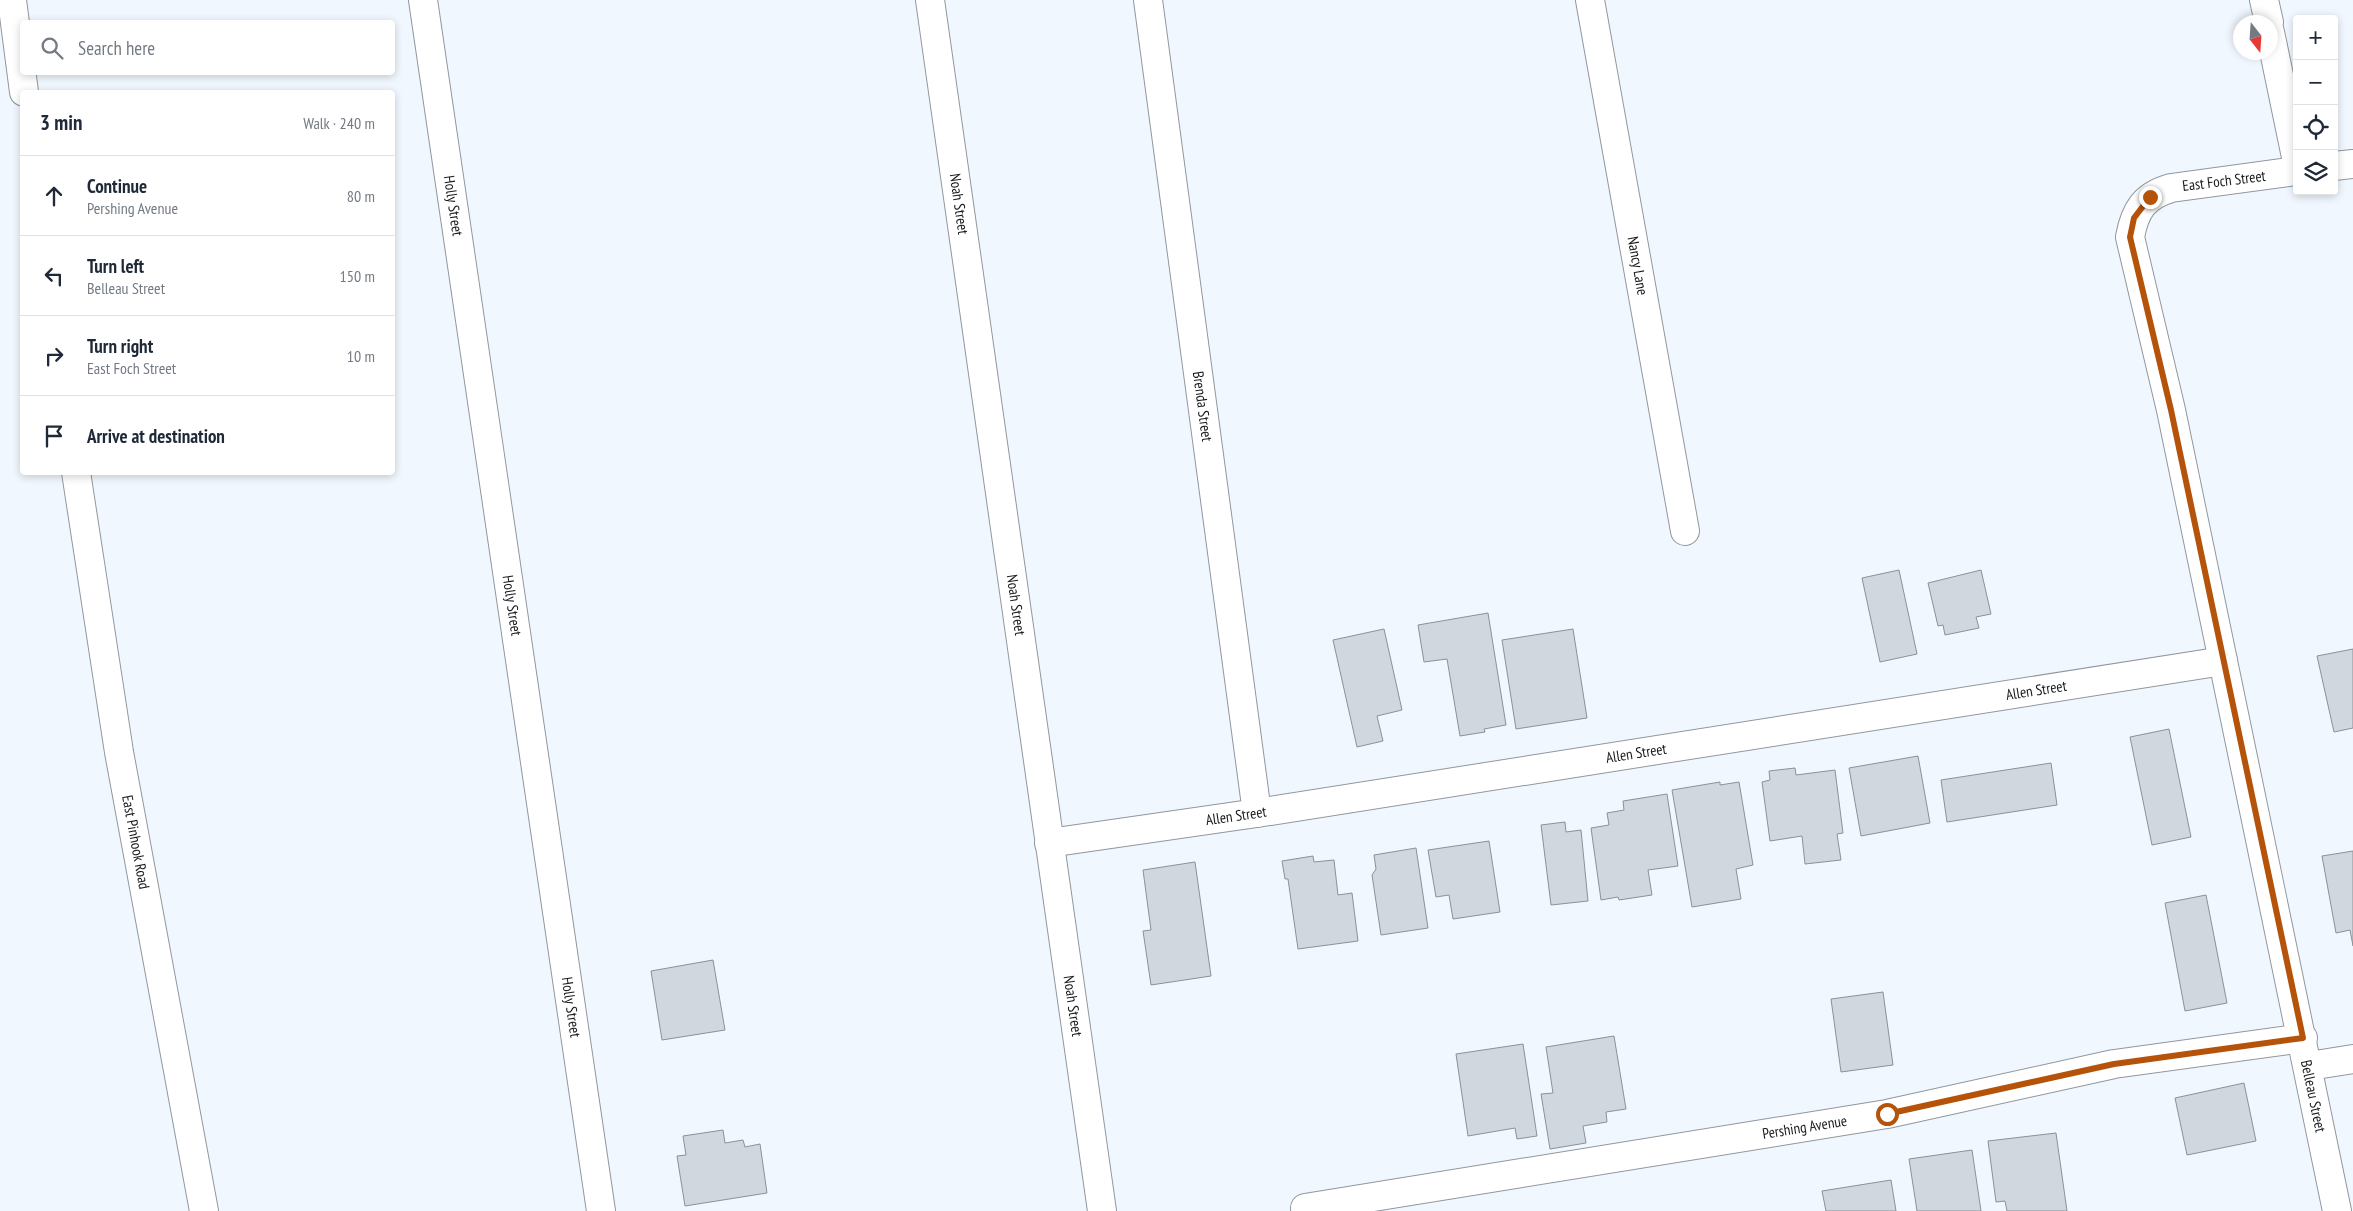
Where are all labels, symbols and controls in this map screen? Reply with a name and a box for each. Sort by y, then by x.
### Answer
north arrow [2233,15,2278,60]
map controls [2293,15,2338,195]
button: + [2293,15,2338,60]
search box [20,20,395,75]
icon: search [38,34,66,62]
text: Search here [78,36,155,60]
button: − [2293,60,2338,105]
button: locate [2293,105,2338,150]
text: 3 min [40,109,82,136]
text: Walk · 240 m [303,113,375,133]
button: layers [2293,150,2338,195]
street label: East Foch Street [2181,166,2267,195]
street label: Noah Street [946,172,973,236]
text: Continue [87,174,147,198]
street label: Holly Street [440,174,468,237]
icon: ahead [40,182,68,210]
text: 80 m [347,186,375,206]
route end [2139,186,2162,209]
text: Pershing Avenue [87,198,178,218]
street label: Nancy Lane [1623,235,1653,296]
text: Turn left [87,254,144,278]
icon: left [40,262,68,290]
text: 150 m [340,266,375,286]
text: Belleau Street [87,278,165,298]
text: Turn right [87,334,153,358]
icon: right [40,342,68,370]
text: 10 m [347,346,375,366]
text: East Foch Street [87,358,176,378]
street label: Brenda Street [1189,370,1217,443]
icon: arrive [40,422,68,450]
text: Arrive at destination [87,424,225,448]
street label: Noah Street [1003,573,1030,637]
street label: Holly Street [499,574,526,637]
street label: Allen Street [2004,676,2068,704]
street label: Allen Street [1604,739,1668,767]
street label: East Pinhook Road [118,793,154,891]
street label: Allen Street [1204,802,1268,829]
street label: Noah Street [1060,974,1087,1038]
street label: Holly Street [558,976,585,1039]
street label: Belleau Street [2297,1058,2330,1134]
route start [1876,1103,1899,1126]
street label: Pershing Avenue [1761,1111,1848,1143]

